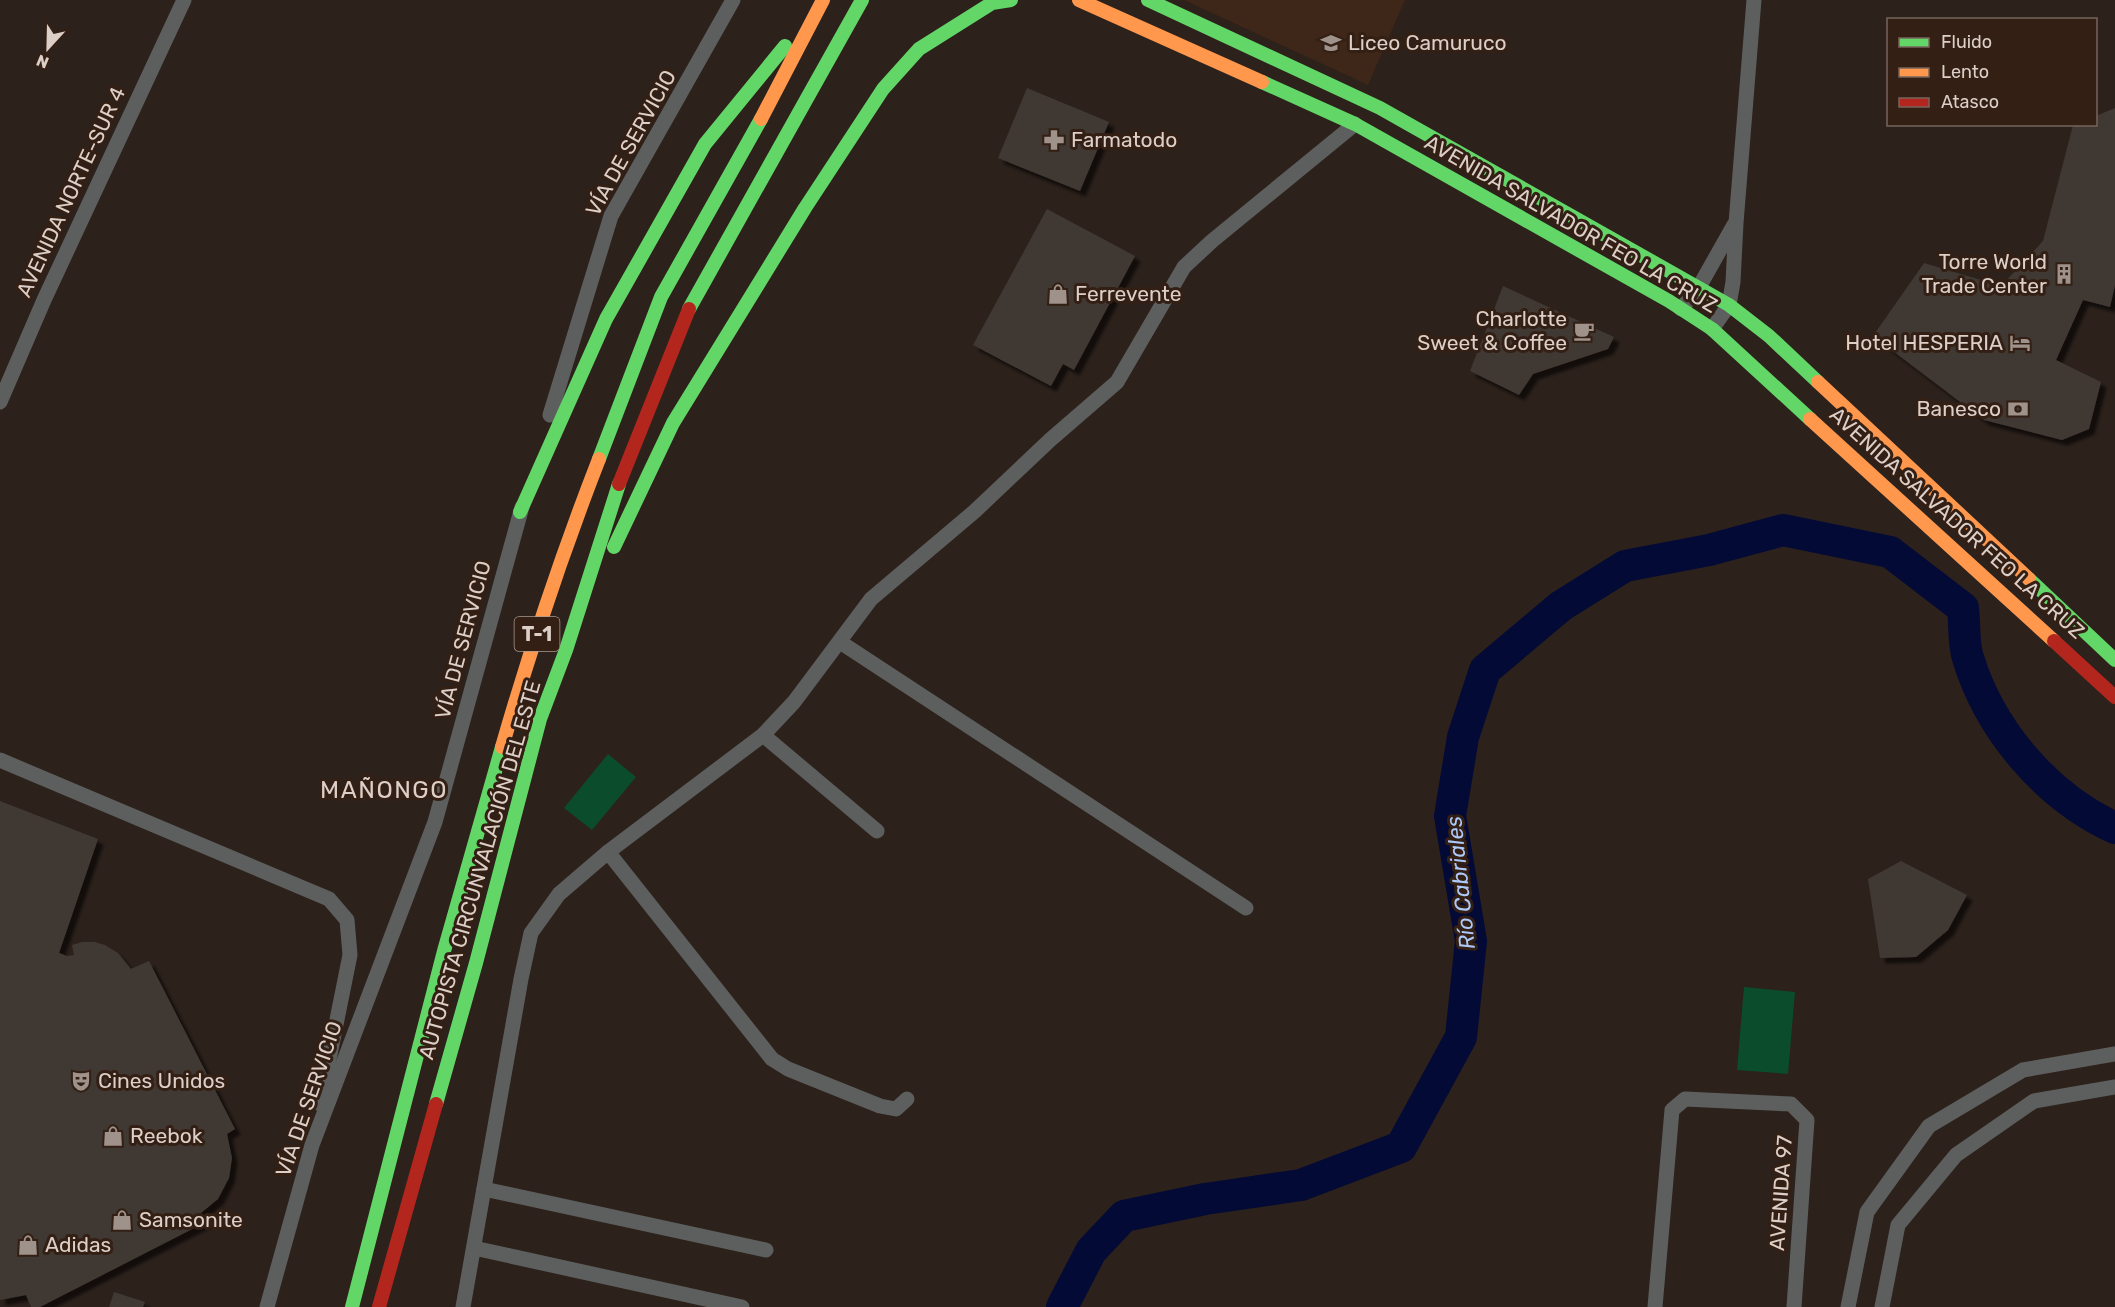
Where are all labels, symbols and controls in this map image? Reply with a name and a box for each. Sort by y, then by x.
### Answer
north arrow [18,18,78,78]
legend [1887,18,2097,126]
place label: Liceo Camuruco [1348,30,1507,55]
school or university icon: Liceo Camuruco [1319,31,1343,55]
text: Fluido [1941,31,1992,53]
text: N [34,50,51,72]
text: Lento [1941,61,1989,83]
street label: VÍA DE SERVICIO [580,65,681,220]
street label: AVENIDA NORTE-SUR 4 [11,83,130,301]
text: Atasco [1941,91,1999,113]
place label: Farmatodo [1071,127,1177,152]
pharmacy icon: Farmatodo [1042,128,1066,152]
street label: AVENIDA SALVADOR FEO LA CRUZ [1421,129,1722,318]
place label: Torre World Trade Center [1921,249,2047,298]
building icon: Torre World Trade Center [2052,262,2076,286]
place label: Ferrevente [1075,281,1181,306]
shop icon: Ferrevente [1046,282,1070,306]
place label: Charlotte Sweet & Coffee [1417,306,1567,355]
cafe icon: Charlotte Sweet & Coffee [1572,319,1596,343]
place label: Hotel HESPERIA [1845,330,2003,355]
hotel icon: Hotel HESPERIA [2008,331,2032,355]
place label: Banesco [1917,396,2001,421]
bank icon: Banesco [2006,397,2030,421]
street label: AVENIDA SALVADOR FEO LA CRUZ [1825,402,2090,644]
street label: VÍA DE SERVICIO [429,558,496,722]
road number: T-1 [514,617,560,651]
street label: AUTOPISTA CIRCUNVALACIÓN DEL ESTE [413,678,546,1062]
district label: MAÑONGO [320,776,448,804]
water label: Río Cabriales [1440,815,1481,951]
street label: VÍA DE SERVICIO [270,1018,347,1180]
place label: Cines Unidos [98,1068,225,1093]
theatre icon: Cines Unidos [69,1069,93,1093]
place label: Reebok [130,1123,203,1148]
shop icon: Reebok [101,1124,125,1148]
street label: AVENIDA 97 [1764,1134,1797,1252]
place label: Samsonite [139,1207,243,1232]
shop icon: Samsonite [110,1208,134,1232]
place label: Adidas [45,1232,111,1257]
shop icon: Adidas [16,1233,40,1257]

